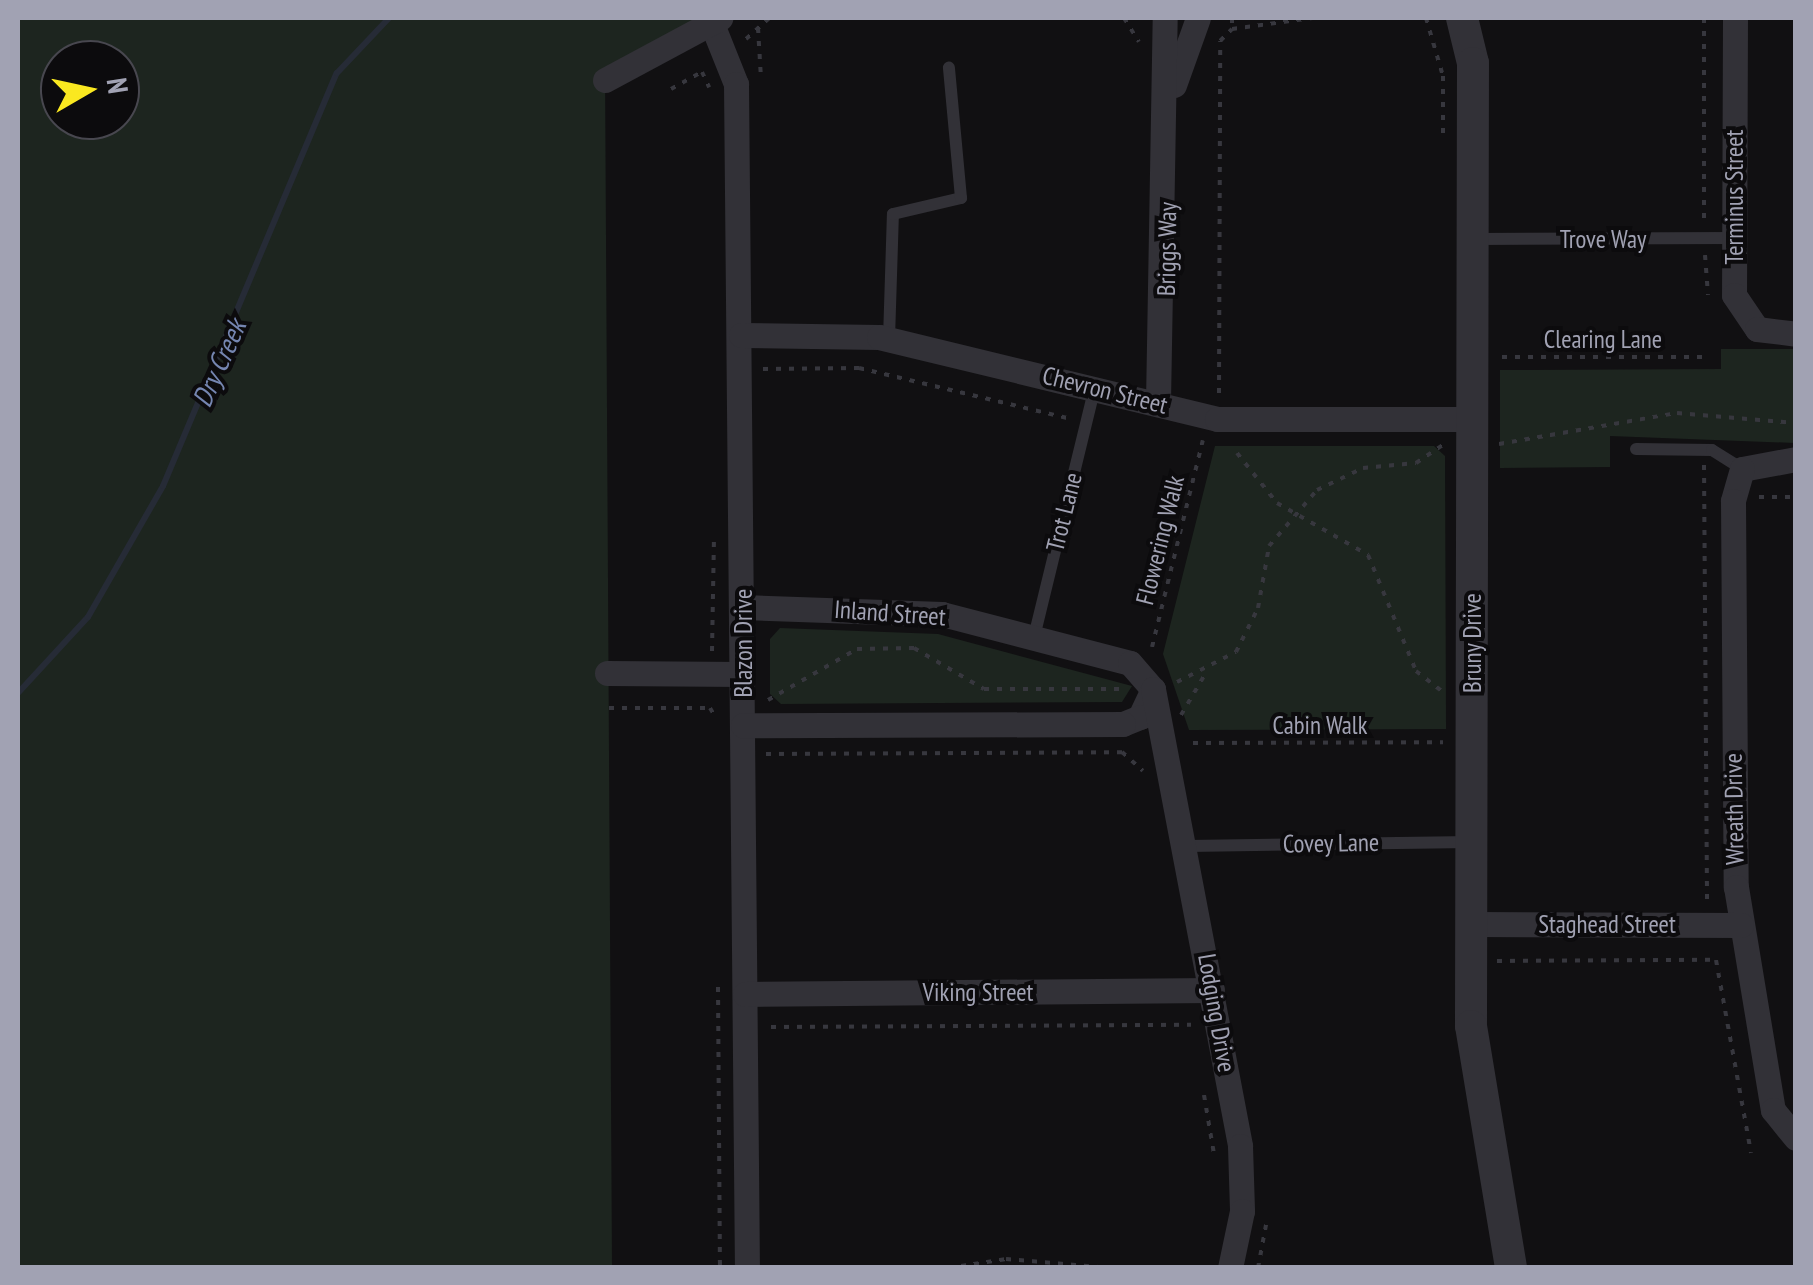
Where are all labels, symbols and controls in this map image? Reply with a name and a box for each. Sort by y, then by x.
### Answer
north arrow [40,40,140,140]
text: N [99,75,138,96]
street label: Terminus Street [1719,130,1749,264]
street label: Briggs Way [1151,201,1183,297]
street label: Trove Way [1559,224,1647,254]
water label: Dry Creek [185,314,253,412]
street label: Clearing Lane [1544,324,1662,354]
street label: Chevron Street [1039,360,1171,420]
street label: Trot Lane [1040,469,1088,555]
street label: Flowering Walk [1129,472,1191,608]
street label: Blazon Drive [728,589,758,697]
street label: Bruny Drive [1457,593,1487,693]
street label: Inland Street [833,594,947,632]
street label: Cabin Walk [1272,710,1368,740]
street label: Wreath Drive [1718,753,1750,865]
street label: Covey Lane [1282,827,1380,859]
street label: Staghead Street [1538,909,1676,939]
street label: Lodging Drive [1192,951,1242,1075]
street label: Viking Street [923,977,1033,1007]

